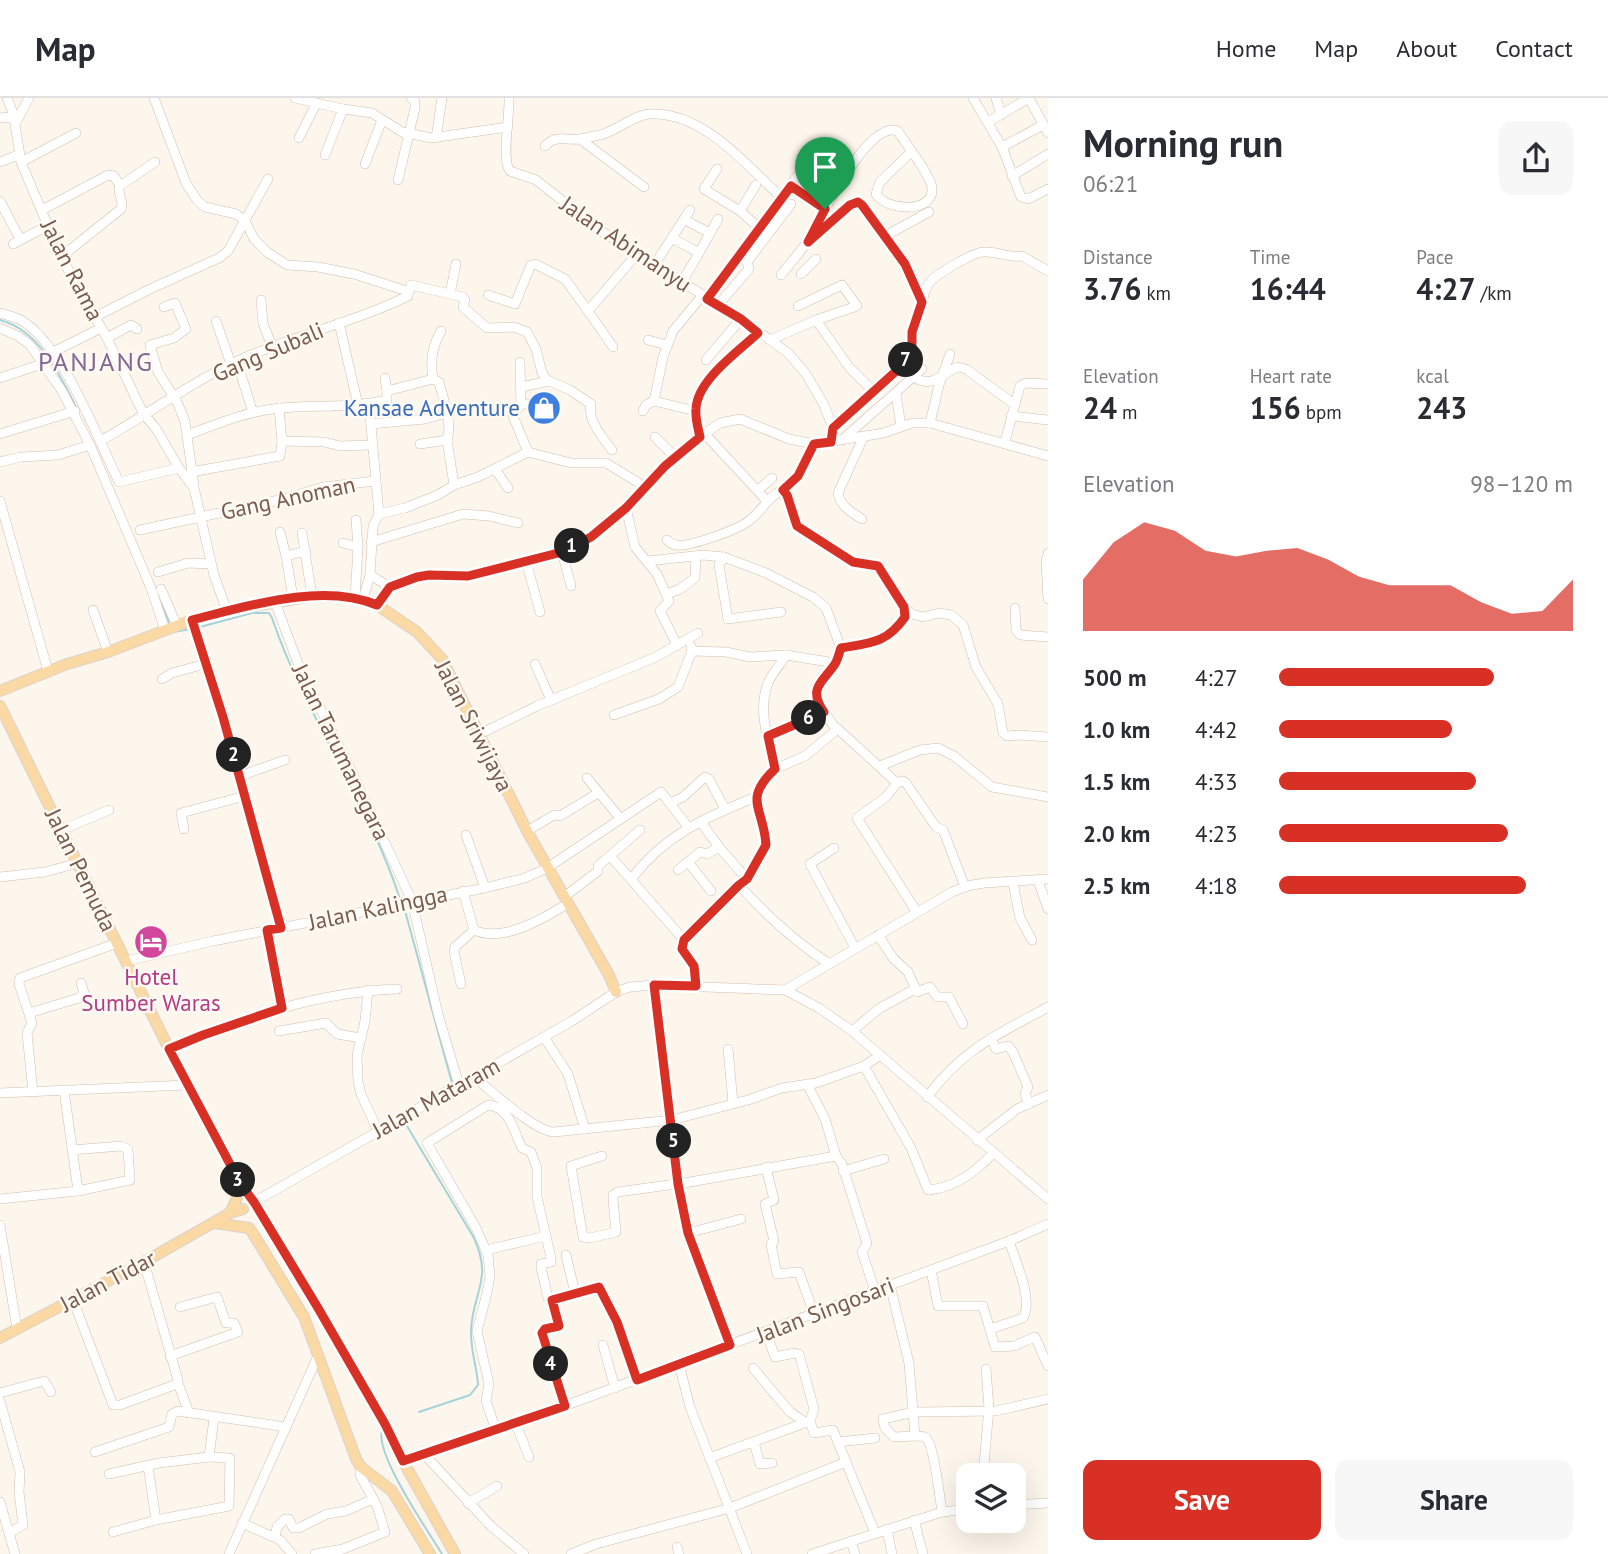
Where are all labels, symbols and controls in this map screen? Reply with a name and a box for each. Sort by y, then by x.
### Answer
text: Map [35,27,96,70]
text: Home [1216,33,1276,64]
text: Map [1314,33,1358,64]
text: About [1396,33,1457,64]
text: Contact [1495,33,1573,64]
text: Morning run [1083,118,1283,167]
button: share [1499,121,1573,195]
pin [795,137,855,209]
icon: arrive [806,148,844,186]
text: 06:21 [1083,169,1138,198]
street label: Jalan Abimanyu [554,188,697,298]
street label: Jalan Rama [34,213,110,325]
text: Distance [1083,245,1153,269]
text: Time [1250,245,1290,269]
text: Pace [1416,245,1454,269]
text: 3.76 [1083,269,1141,308]
text: 16:44 [1250,269,1326,308]
text: 4:27 [1416,269,1475,308]
text: km [1141,281,1171,305]
text: /km [1475,281,1512,305]
street label: Gang Subali [208,315,328,388]
pin: 7 [888,342,923,378]
district label: PANJANG [38,345,154,378]
text: 7 [900,347,911,371]
text: Elevation [1083,364,1159,388]
text: Heart rate [1250,364,1332,388]
text: kcal [1416,364,1449,388]
text: 24 [1083,388,1117,427]
text: 156 [1250,388,1301,427]
text: 243 [1416,388,1467,427]
shop icon: Kansae Adventure [525,389,563,427]
place label: Kansae Adventure [344,393,520,422]
text: m [1117,400,1138,424]
text: bpm [1301,400,1342,424]
street label: Gang Anoman [218,469,358,526]
text: Elevation [1083,469,1175,498]
text: 98–120 m [1470,469,1573,498]
pin: 1 [554,528,590,564]
text: 1 [566,533,577,557]
street label: Jalan Sriwijaya [428,654,520,796]
street label: Jalan Tarumanegara [286,658,397,845]
text: 500 m [1083,663,1146,692]
text: 4:27 [1195,663,1238,692]
pin: 6 [792,700,826,736]
text: 6 [803,705,814,729]
text: 1.0 km [1083,715,1150,744]
text: 4:42 [1195,715,1238,744]
pin: 2 [216,738,252,772]
text: 2 [228,742,239,766]
text: 1.5 km [1083,767,1150,796]
text: 4:33 [1195,767,1238,796]
street label: Jalan Pemuda [39,803,124,936]
text: 2.0 km [1083,819,1150,848]
text: 4:23 [1195,819,1238,848]
text: 2.5 km [1083,871,1150,900]
text: 4:18 [1195,871,1238,900]
street label: Jalan Kalingga [305,879,450,937]
hotel icon: Hotel Sumber Waras [132,923,170,961]
place label: Hotel Sumber Waras [81,962,221,1017]
street label: Jalan Mataram [366,1051,505,1145]
pin: 5 [656,1124,692,1158]
text: 5 [668,1128,679,1152]
pin: 3 [220,1162,256,1198]
text: 3 [232,1167,243,1191]
street label: Jalan Tidar [54,1243,161,1318]
street label: Jalan Singosari [751,1270,898,1350]
pin: 4 [534,1346,568,1382]
text: 4 [545,1351,556,1375]
button: Save [1083,1460,1321,1540]
button: Share [1335,1460,1573,1540]
map controls [956,1463,1026,1533]
button: layers [956,1463,1026,1533]

